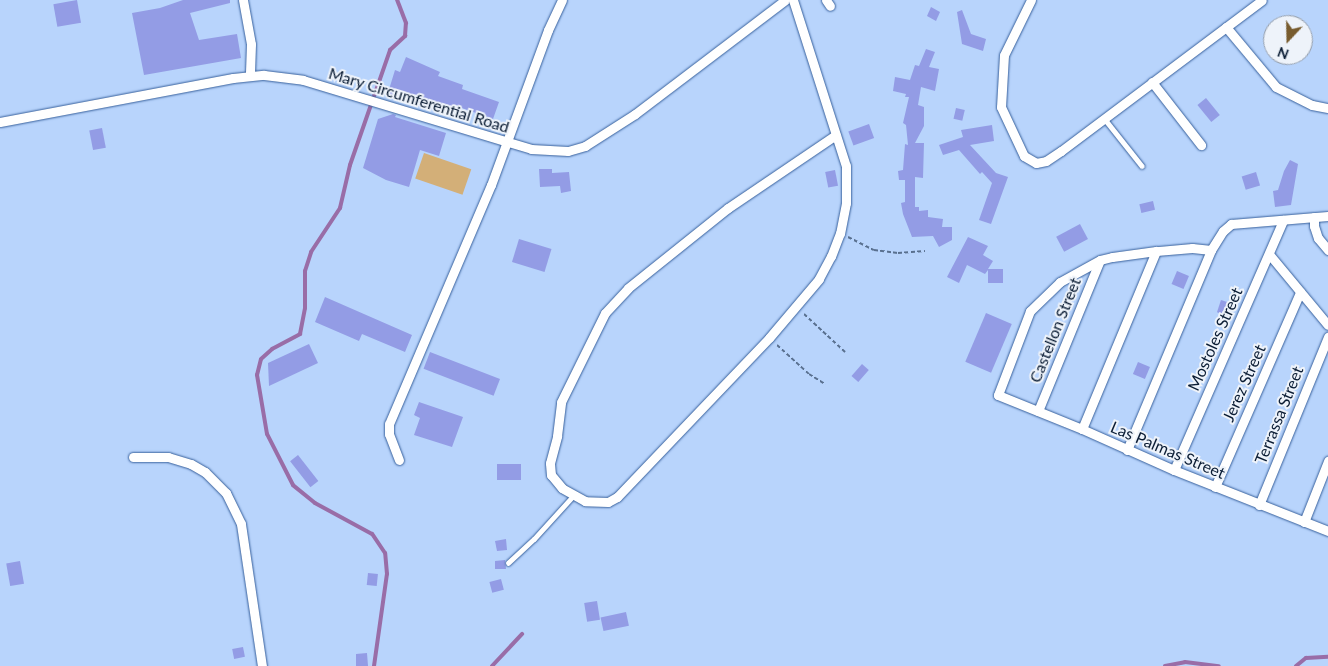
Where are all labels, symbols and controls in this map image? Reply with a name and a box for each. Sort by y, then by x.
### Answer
north arrow [1263,15,1313,65]
text: N [1275,44,1291,63]
street label: Mary Circumferential Road [326,63,512,137]
street label: Castellon Street [1025,275,1085,385]
street label: Mostoles Street [1184,285,1246,393]
street label: Jerez Street [1218,341,1270,425]
street label: Terrassa Street [1251,363,1307,467]
street label: Las Palmas Street [1108,417,1228,483]

